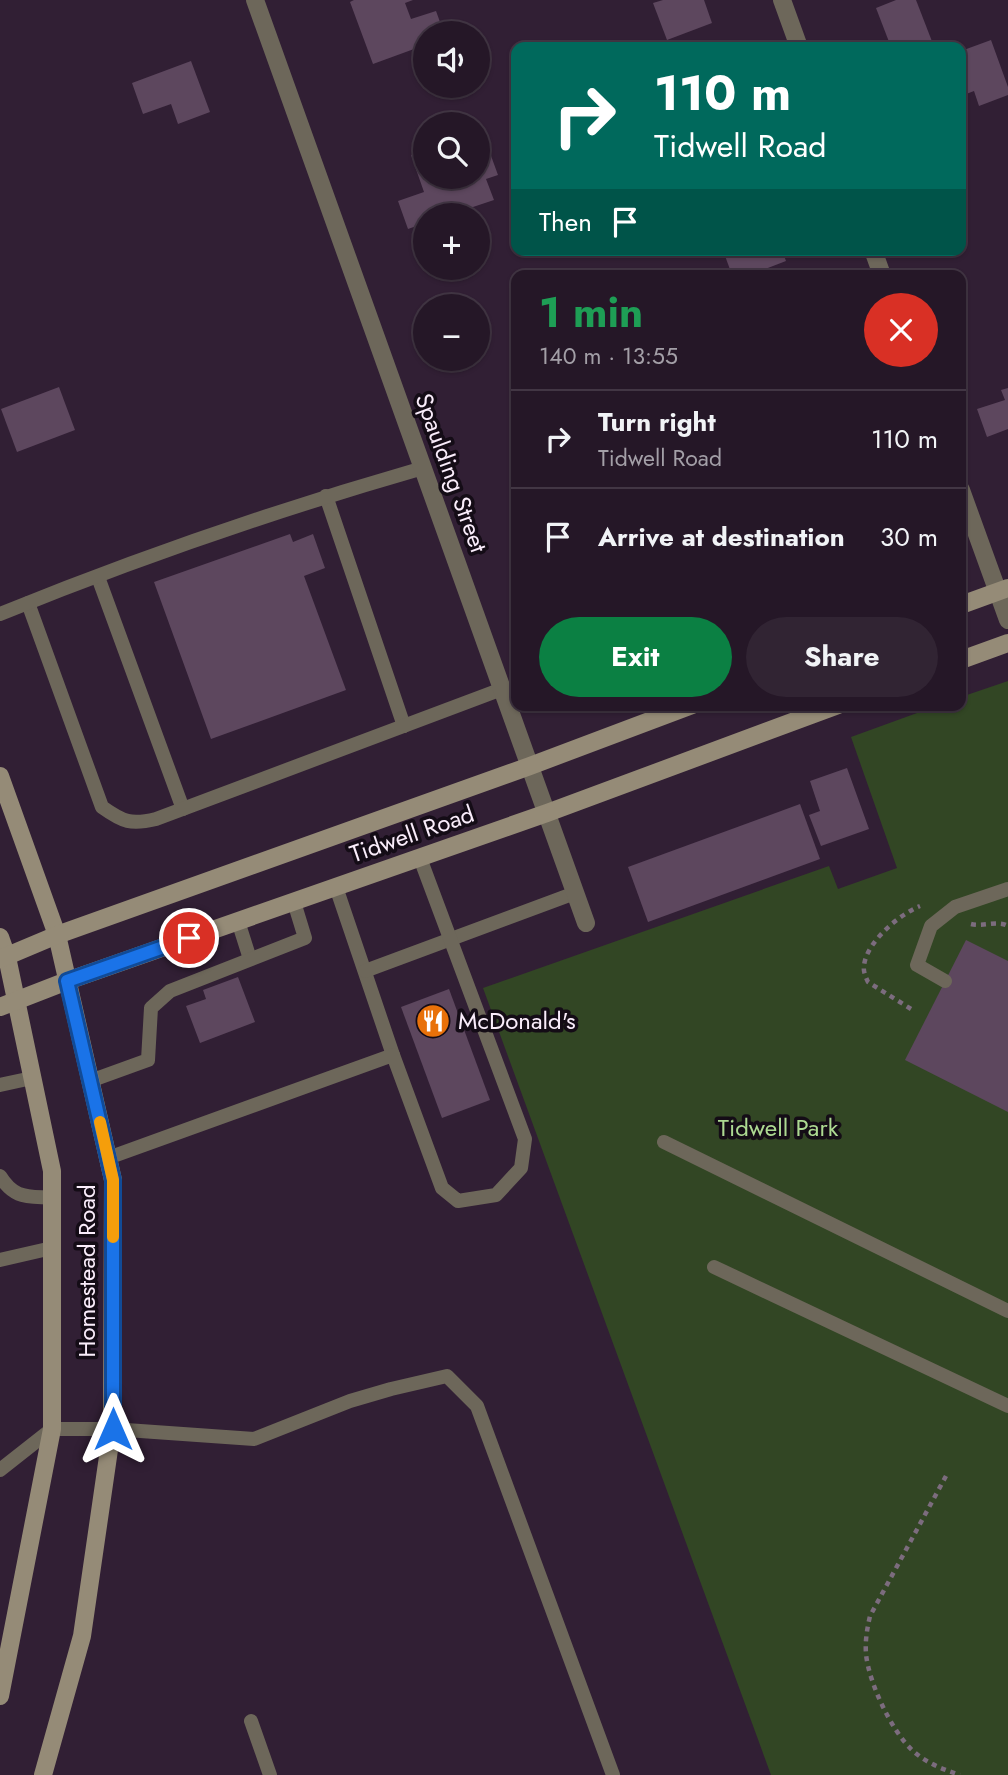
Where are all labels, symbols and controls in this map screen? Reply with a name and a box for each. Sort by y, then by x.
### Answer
map controls [413,21,490,371]
button: sound [413,21,490,98]
text: 110 m [654,58,791,128]
icon: right [539,70,630,161]
button: search [413,112,490,189]
text: Tidwell Road [654,123,827,169]
button: + [413,203,490,280]
text: Then [539,203,592,241]
icon: arrive [606,203,644,241]
text: 1 min [539,282,643,343]
button: close [864,293,938,367]
button: − [413,294,490,371]
text: 140 m · 13:55 [539,339,678,373]
street label: Spaulding Street [406,388,497,558]
text: Turn right [598,403,716,441]
icon: right [539,420,577,458]
text: 110 m [871,420,938,458]
text: Tidwell Road [598,441,722,475]
icon: arrive [539,518,577,556]
text: Arrive at destination [598,518,845,556]
text: 30 m [880,518,938,556]
button: Exit [539,617,732,697]
button: Share [746,617,938,697]
street label: Tidwell Road [345,796,479,871]
pin [159,908,219,968]
icon: arrive [170,919,208,957]
restaurant icon: McDonald's [414,1002,452,1040]
place label: McDonald's [458,1003,576,1038]
park label: Tidwell Park [718,1110,839,1145]
street label: Homestead Road [69,1184,104,1358]
position arrow [76,1392,150,1466]

